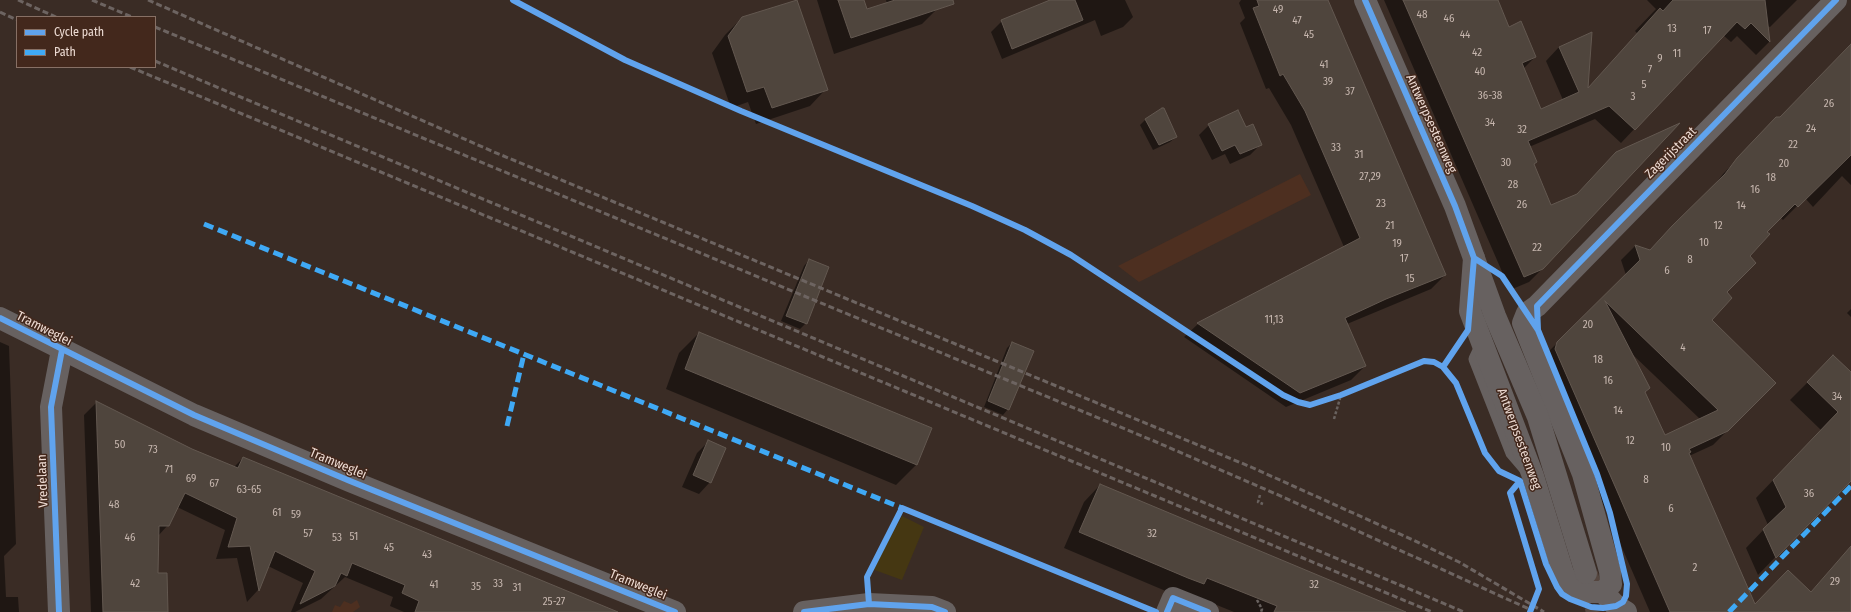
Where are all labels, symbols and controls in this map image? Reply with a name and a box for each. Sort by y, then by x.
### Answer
house number: 49 [1273,3,1283,17]
house number: 48 [1417,8,1427,22]
house number: 46 [1444,12,1454,26]
house number: 47 [1292,14,1302,28]
legend [16,16,156,68]
house number: 13 [1667,22,1677,36]
house number: 17 [1703,24,1711,38]
text: Cycle path [54,25,104,39]
house number: 45 [1304,28,1314,42]
house number: 44 [1460,28,1470,42]
text: Path [54,45,76,59]
house number: 42 [1472,46,1482,60]
house number: 11 [1673,47,1681,61]
house number: 9 [1657,52,1663,66]
house number: 41 [1319,58,1329,72]
house number: 7 [1648,63,1652,77]
house number: 40 [1474,65,1486,79]
street label: Antwerpsesteenweg [1402,72,1460,176]
house number: 39 [1323,75,1333,89]
house number: 5 [1641,78,1647,92]
house number: 37 [1345,85,1355,99]
house number: 36-38 [1478,89,1502,103]
house number: 3 [1631,90,1635,104]
house number: 26 [1824,97,1834,111]
house number: 34 [1485,116,1495,130]
house number: 24 [1806,122,1816,136]
house number: 32 [1517,123,1527,137]
street label: Zagerijstraat [1642,124,1700,182]
house number: 22 [1788,138,1798,152]
house number: 33 [1331,141,1341,155]
house number: 31 [1355,148,1363,162]
house number: 30 [1501,156,1511,170]
house number: 20 [1779,157,1789,171]
house number: 27,29 [1359,170,1381,184]
house number: 18 [1766,171,1776,185]
house number: 28 [1508,178,1518,192]
house number: 16 [1750,183,1760,197]
house number: 23 [1376,197,1386,211]
house number: 26 [1517,198,1527,212]
house number: 14 [1736,199,1746,213]
house number: 21 [1386,219,1394,233]
house number: 12 [1713,219,1723,233]
house number: 10 [1699,236,1709,250]
house number: 19 [1392,237,1402,251]
house number: 22 [1532,241,1542,255]
house number: 17 [1400,252,1408,266]
house number: 8 [1687,253,1693,267]
house number: 6 [1664,264,1670,278]
house number: 15 [1405,272,1415,286]
street label: Tramweglei [14,308,74,350]
house number: 11,13 [1265,313,1283,327]
house number: 20 [1583,318,1593,332]
house number: 4 [1680,341,1686,355]
house number: 18 [1593,353,1603,367]
house number: 16 [1603,374,1613,388]
street label: Antwerpsesteenweg [1493,386,1545,492]
house number: 34 [1832,390,1842,404]
house number: 14 [1613,404,1623,418]
house number: 12 [1625,434,1635,448]
house number: 50 [115,438,125,452]
house number: 10 [1661,441,1671,455]
house number: 73 [148,443,158,457]
street label: Tramweglei [307,445,369,483]
street label: Vredelaan [34,454,52,508]
house number: 71 [165,463,173,477]
house number: 69 [186,472,196,486]
house number: 8 [1643,473,1649,487]
house number: 67 [209,477,219,491]
house number: 63-65 [237,483,261,497]
house number: 36 [1804,487,1814,501]
house number: 48 [109,498,119,512]
house number: 6 [1668,502,1674,516]
house number: 61 [272,506,282,520]
house number: 59 [291,508,301,522]
house number: 57 [303,527,313,541]
house number: 32 [1147,527,1157,541]
house number: 51 [350,530,358,544]
house number: 46 [125,531,135,545]
house number: 53 [332,531,342,545]
house number: 45 [384,541,394,555]
house number: 43 [422,548,432,562]
house number: 2 [1693,561,1697,575]
street label: Tramweglei [607,566,669,604]
house number: 29 [1830,575,1840,589]
house number: 42 [130,577,140,591]
house number: 33 [493,577,503,591]
house number: 41 [429,578,439,592]
house number: 32 [1309,578,1319,592]
house number: 35 [471,580,481,594]
house number: 31 [513,581,521,595]
house number: 25-27 [543,595,565,609]

